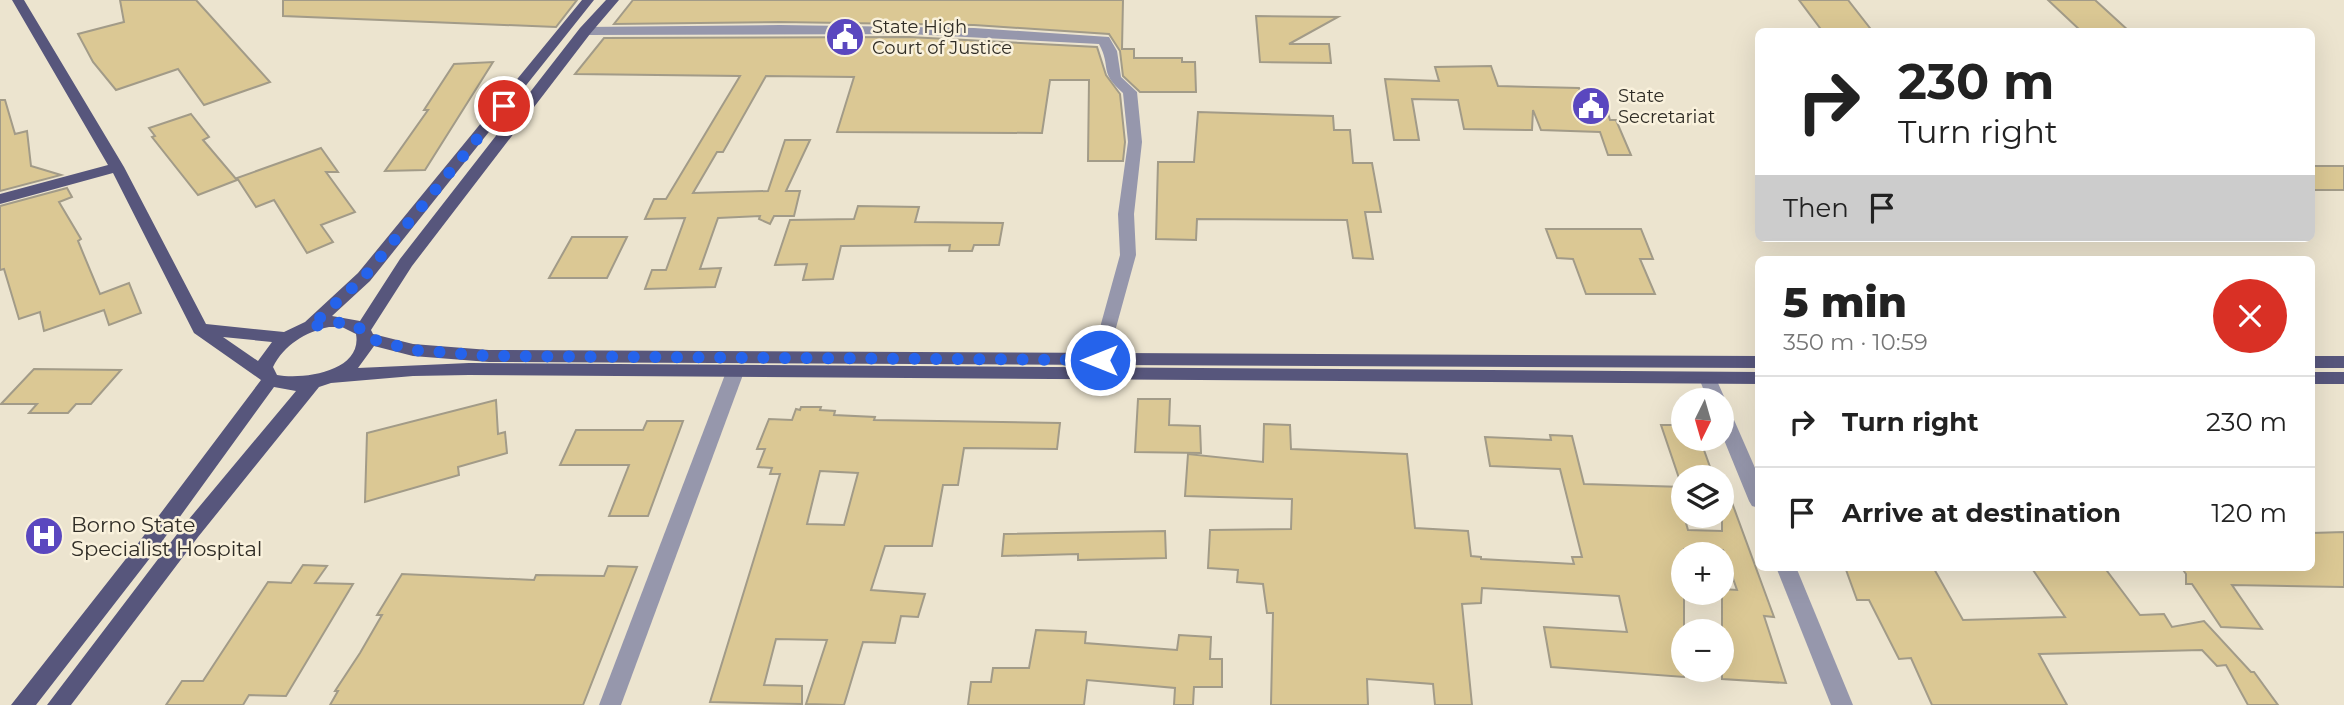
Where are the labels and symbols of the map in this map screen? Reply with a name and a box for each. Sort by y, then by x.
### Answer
public building icon: State High Court of Justice [824,16,866,58]
place label: State High Court of Justice [872,16,1012,59]
pin [474,76,534,136]
public building icon: State Secretariat [1570,85,1612,127]
place label: State Secretariat [1618,85,1715,128]
position arrow [1063,323,1137,397]
north arrow [1671,388,1734,452]
place label: Borno State Specialist Hospital [71,512,262,561]
hospital icon: Borno State Specialist Hospital [23,515,65,557]

